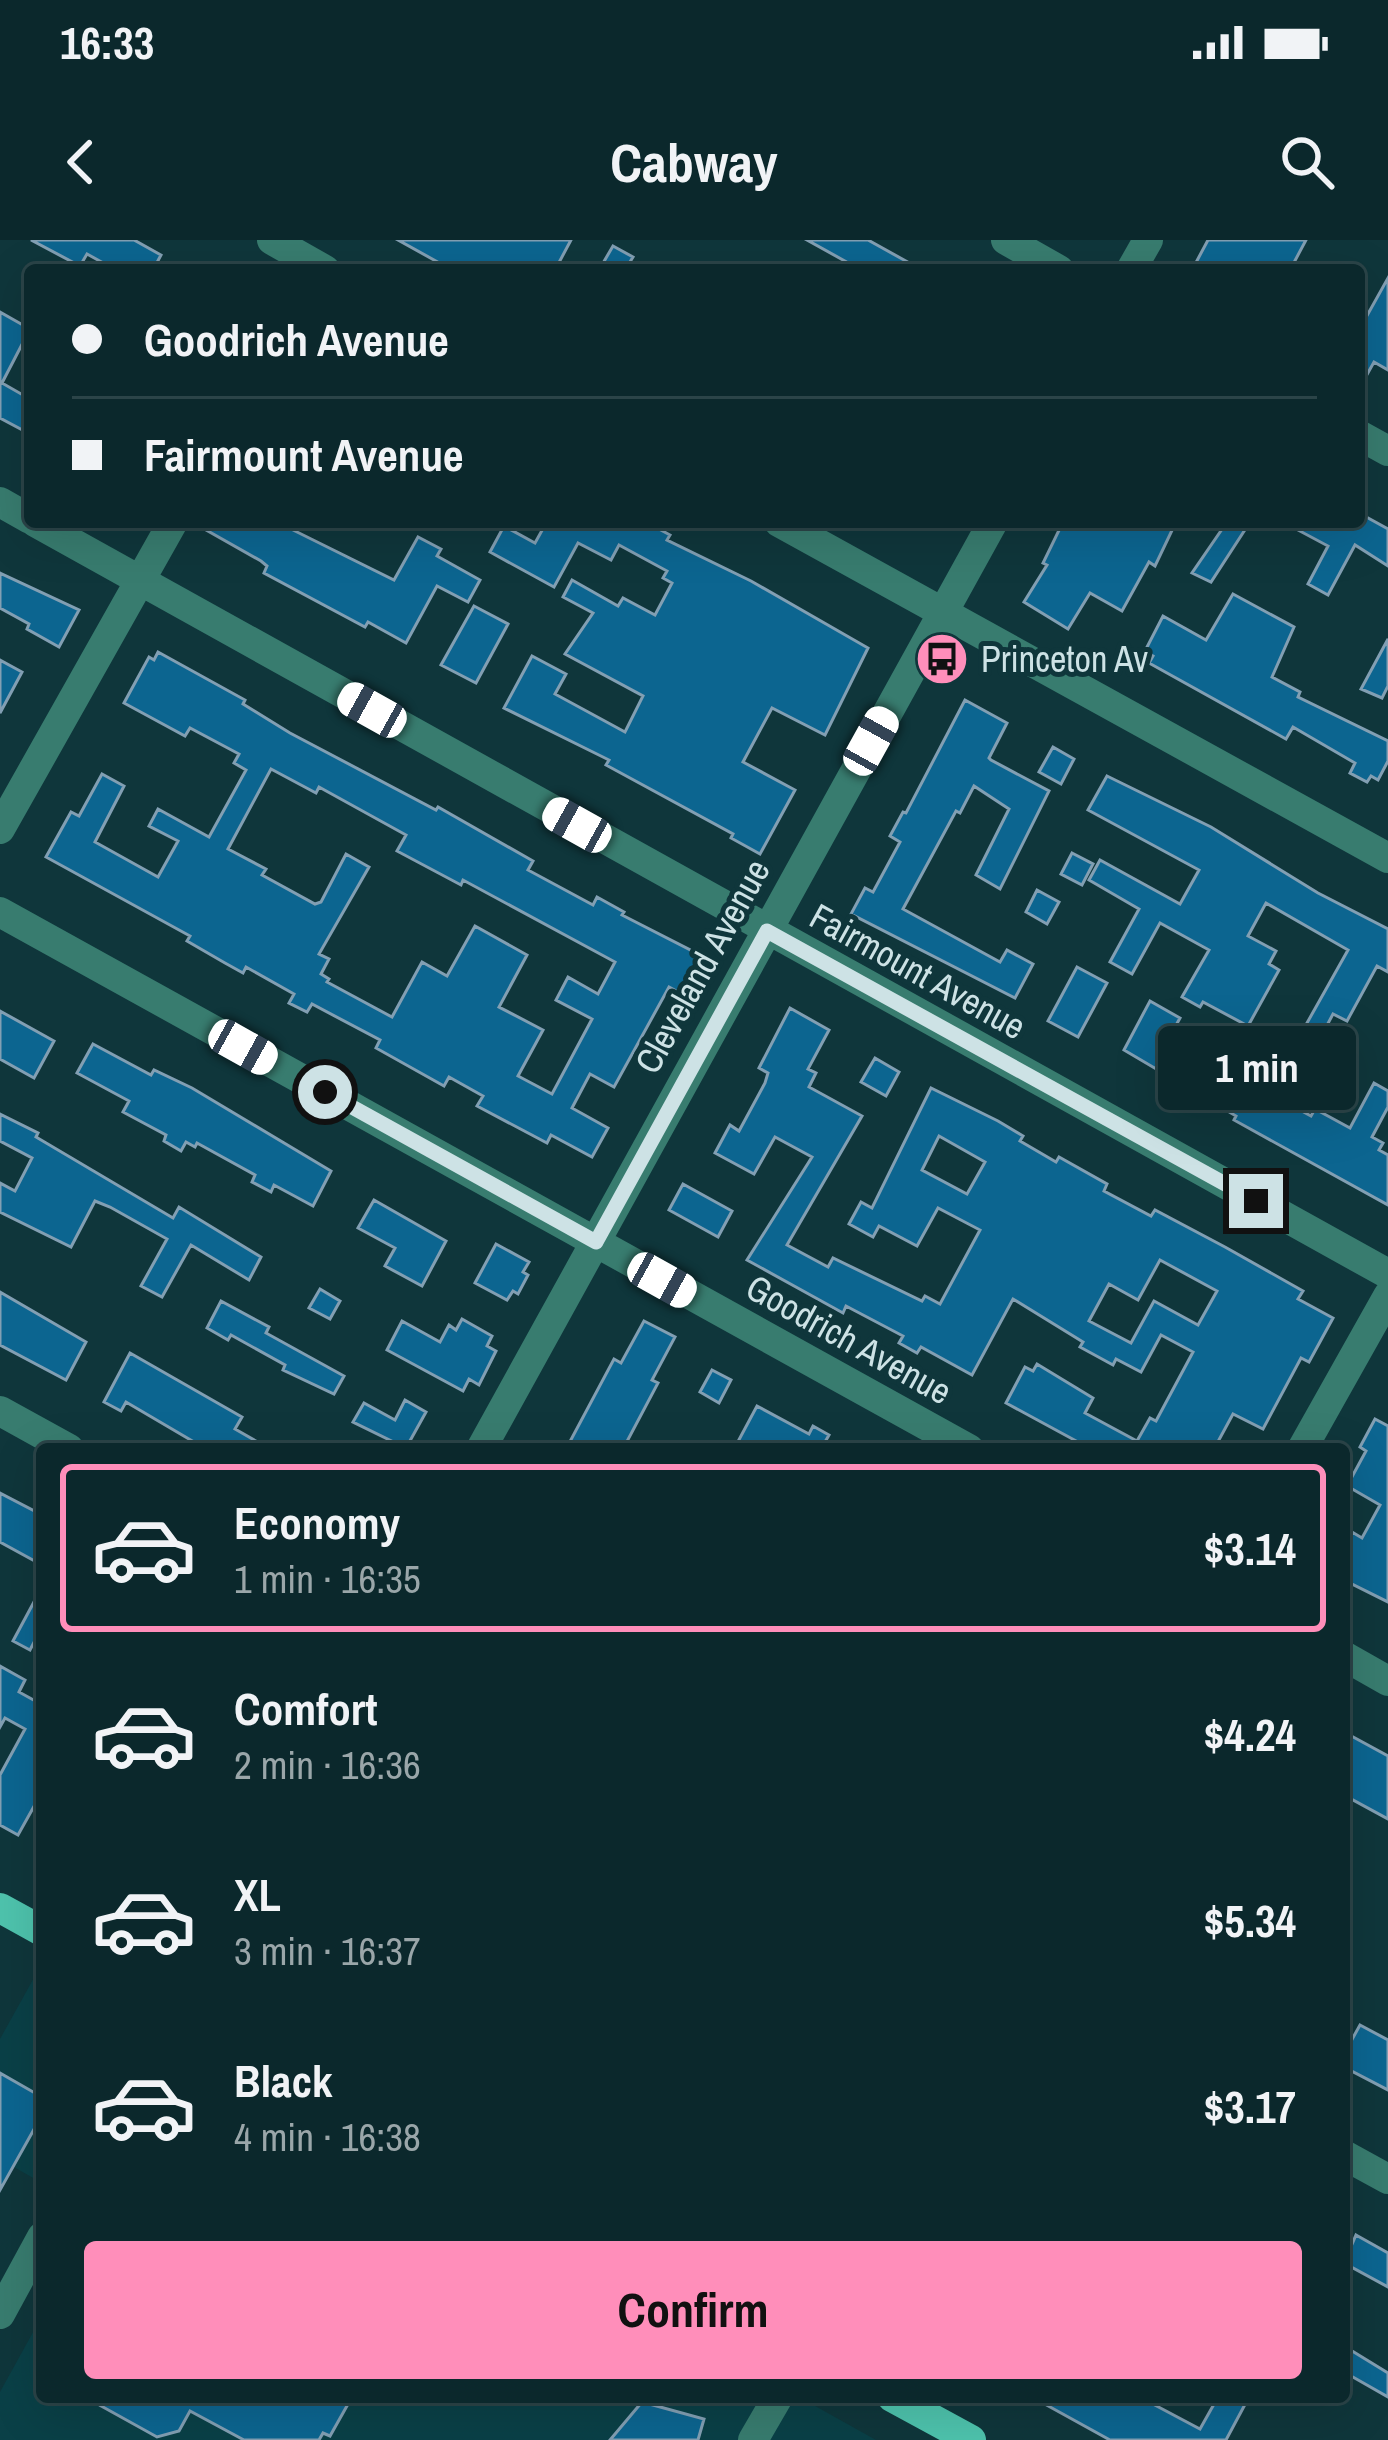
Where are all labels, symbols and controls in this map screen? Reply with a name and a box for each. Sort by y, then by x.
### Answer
text: 16:33 [60,12,154,73]
text: Cabway [610,126,778,199]
icon: back [48,129,114,195]
icon: search [1274,129,1340,195]
text: Goodrich Avenue [144,309,449,370]
text: Fairmount Avenue [144,424,463,485]
bus stop icon: Princeton Av [914,631,970,687]
place label: Princeton Av [981,635,1148,683]
car [332,677,412,743]
car [838,701,904,781]
car [537,792,617,858]
street label: Cleveland Avenue [623,851,781,1081]
street label: Fairmount Avenue [802,892,1034,1050]
car [203,1014,283,1080]
callout: 1 min [1157,1027,1355,1111]
text: 1 min [1215,1042,1299,1094]
route start [298,1065,352,1119]
route end [1229,1174,1283,1228]
car [622,1247,702,1313]
street label: Goodrich Avenue [738,1263,960,1415]
text: Economy [234,1492,400,1553]
icon: car [90,1494,198,1602]
text: $3.14 [1204,1518,1296,1579]
text: 1 min · 16:35 [234,1553,421,1605]
text: Comfort [234,1678,377,1739]
icon: car [90,1680,198,1788]
text: $4.24 [1204,1704,1296,1765]
text: 2 min · 16:36 [234,1739,421,1791]
text: XL [234,1864,281,1925]
icon: car [90,1866,198,1974]
text: $5.34 [1204,1890,1296,1951]
text: 3 min · 16:37 [234,1925,421,1977]
text: Black [234,2050,332,2111]
icon: car [90,2052,198,2160]
text: $3.17 [1204,2076,1296,2137]
text: 4 min · 16:38 [234,2111,421,2163]
button: Confirm [84,2241,1302,2379]

